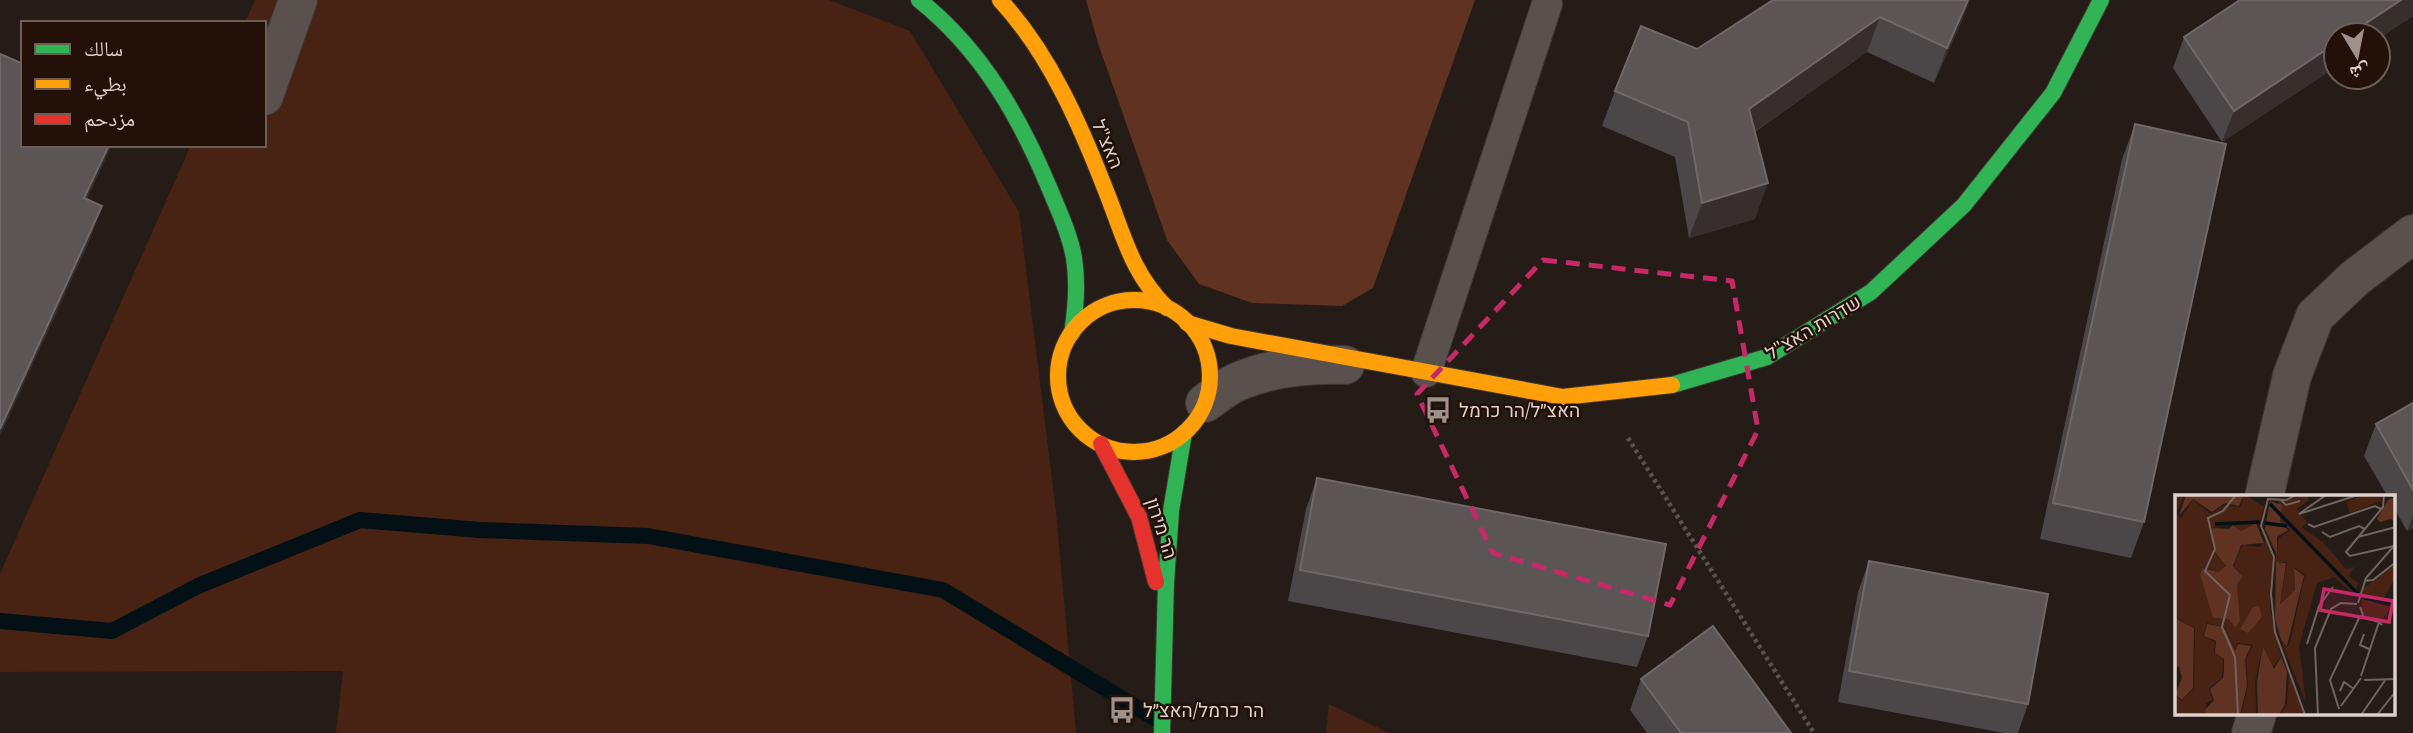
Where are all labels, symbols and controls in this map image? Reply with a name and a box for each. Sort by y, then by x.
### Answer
legend [21,21,266,147]
north arrow [2322,21,2392,91]
text: سالك [84,34,123,69]
text: ش [2347,52,2372,87]
text: بطيء [84,69,127,104]
text: مزدحم [84,104,135,139]
street label: האצ"ל [1080,115,1130,175]
street label: שדרות האצ"ל [1760,288,1869,371]
bus stop icon: האצ״ל/הר כרמל [1423,395,1453,425]
place label: האצ״ל/הר כרמל [1459,397,1580,429]
street label: הר מירון [1134,494,1184,564]
inset map [2175,495,2396,716]
bus stop icon: הר כרמל/האצ״ל [1107,695,1137,725]
place label: הר כרמל/האצ״ל [1143,697,1264,729]

